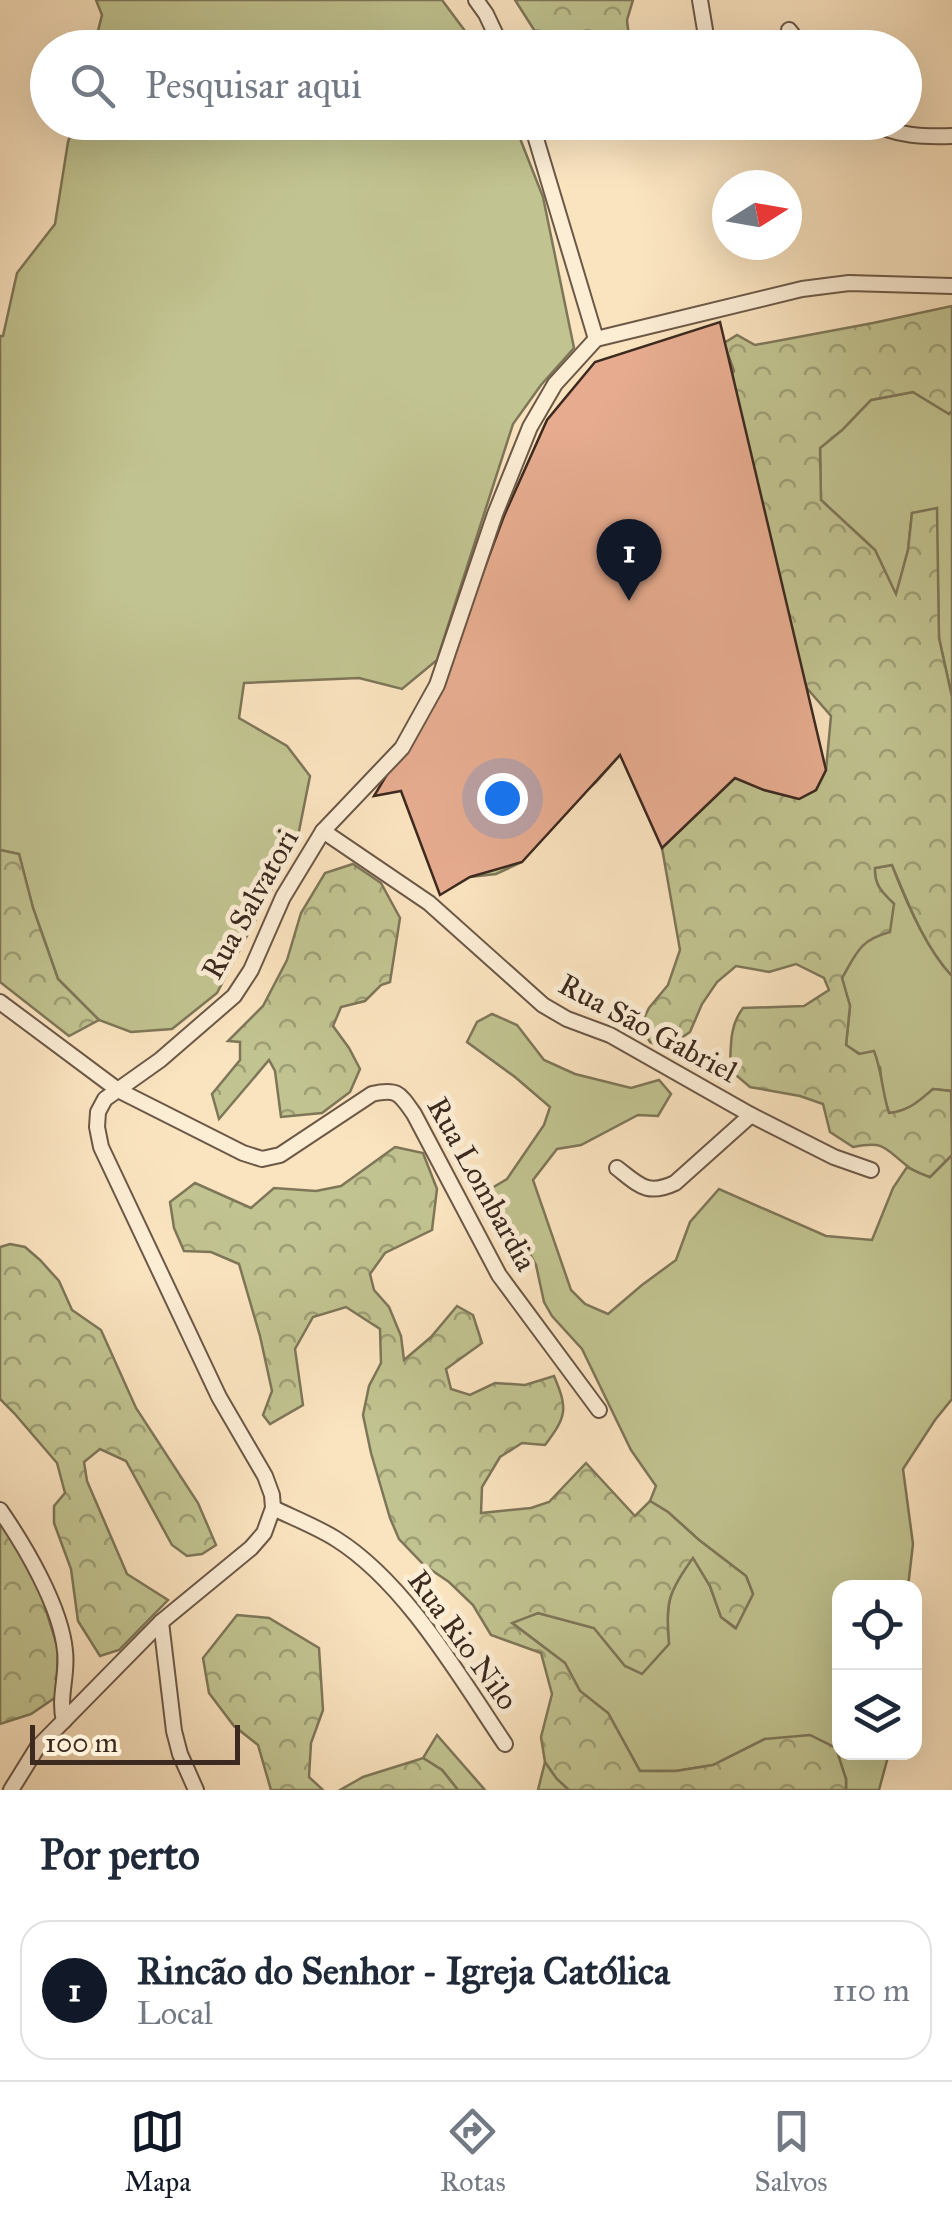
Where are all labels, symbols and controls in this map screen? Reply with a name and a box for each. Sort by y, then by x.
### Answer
search box [30,30,922,140]
icon: search [65,58,120,113]
text: Pesquisar aqui [145,62,362,108]
north arrow [712,170,802,260]
pin: 1 [596,518,662,601]
your location [477,773,528,824]
street label: Rua Salvatori [194,823,306,985]
street label: Rua São Gabriel [553,966,744,1090]
street label: Rua Lombardia [420,1091,545,1277]
street label: Rua Rio Nilo [400,1563,526,1717]
map controls [832,1580,922,1760]
button: locate [832,1580,922,1670]
button: layers [832,1670,922,1760]
scale bar [30,1720,240,1764]
text: 100 m [45,1725,118,1760]
text: Por perto [40,1829,200,1881]
text: Rincão do Senhor - Igreja Católica [137,1948,670,1994]
text: 1 [68,1971,81,2010]
text: 110 m [832,1971,910,2010]
text: Local [137,1994,213,2033]
tab: Mapa [124,2104,191,2199]
tab: Rotas [440,2104,506,2199]
tab: Salvos [755,2104,828,2199]

